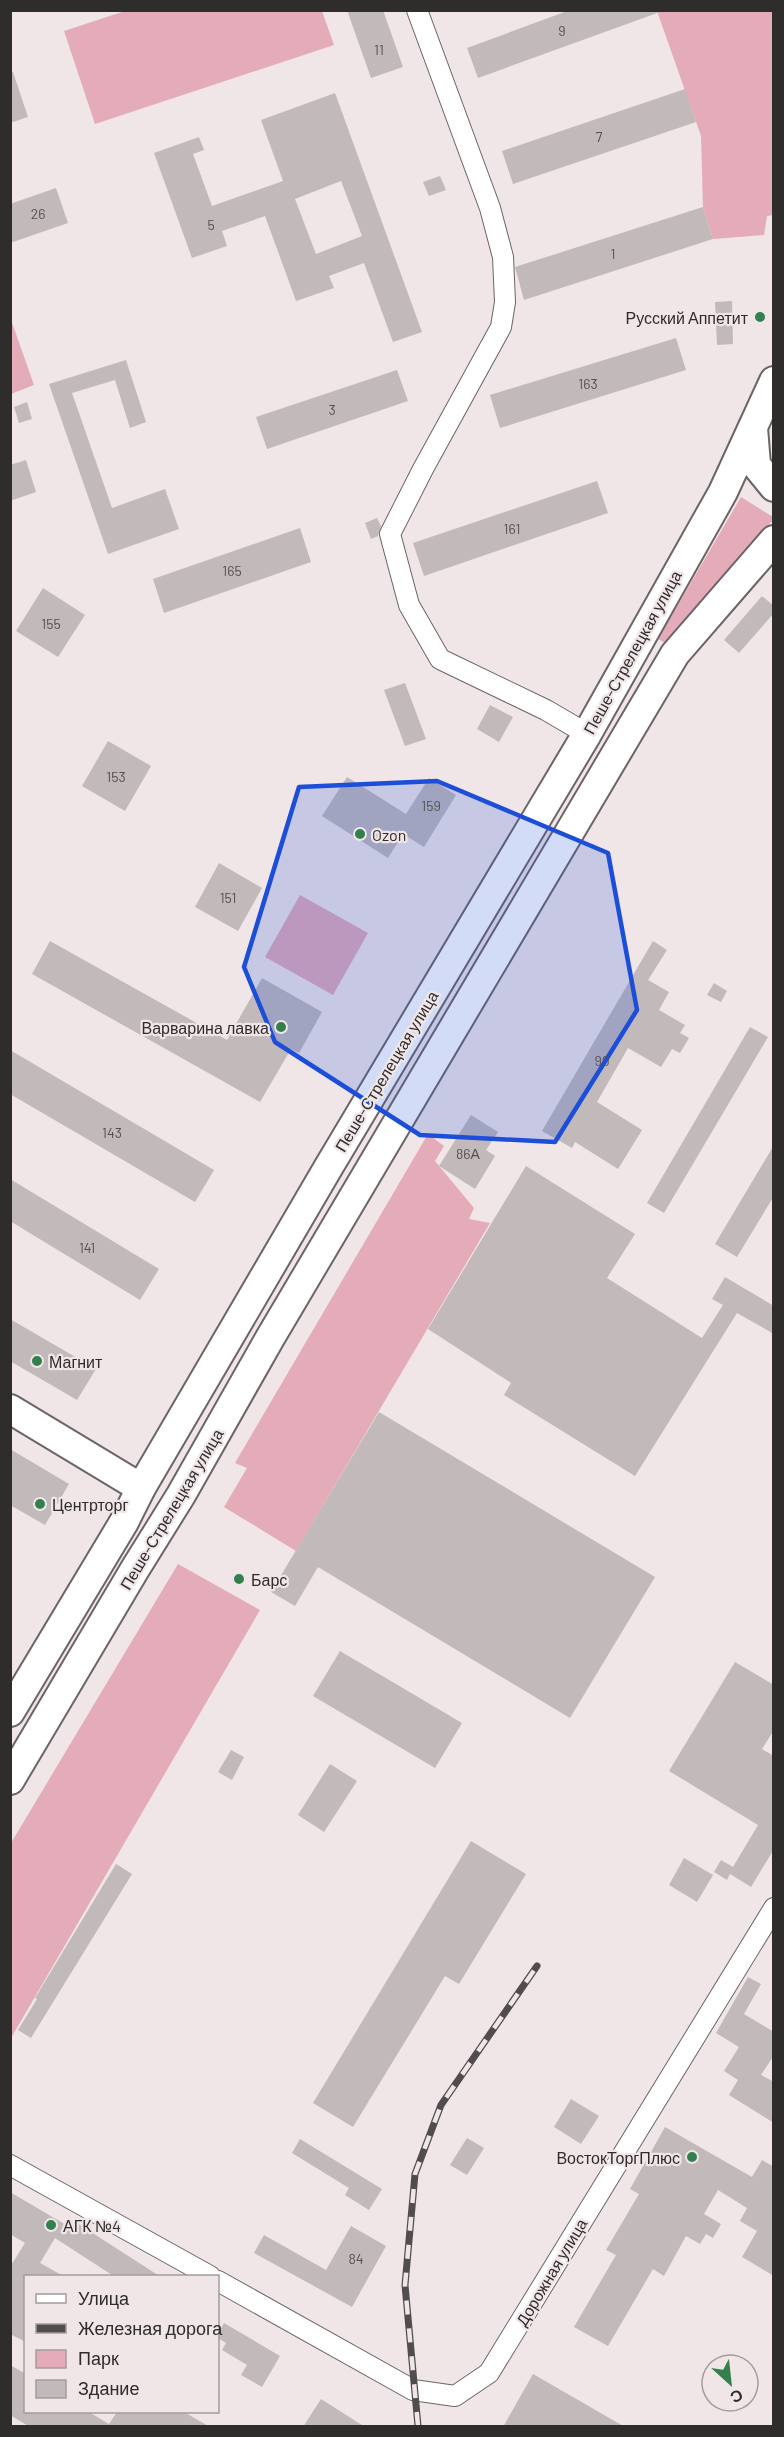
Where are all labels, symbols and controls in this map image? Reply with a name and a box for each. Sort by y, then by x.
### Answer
house number: 9 [558,22,566,39]
house number: 11 [374,41,384,58]
house number: 7 [596,128,603,145]
house number: 26 [31,205,45,222]
house number: 5 [207,216,215,233]
house number: 1 [611,245,615,262]
place label: Русский Аппетит [625,308,749,327]
marker: Русский Аппетит [753,310,767,324]
house number: 163 [578,375,598,392]
house number: 3 [328,401,336,418]
house number: 161 [504,520,520,537]
house number: 165 [222,562,242,579]
street label: Пеше-Стрелецкая улица [579,567,685,737]
house number: 155 [41,615,61,632]
house number: 153 [106,768,126,785]
house number: 159 [421,797,441,814]
place label: Ozon [372,825,406,844]
marker: Ozon [353,827,367,841]
house number: 151 [220,889,236,906]
street label: Пеше-Стрелецкая улица [330,987,442,1155]
place label: Варварина лавка [142,1018,269,1037]
marker: Варварина лавка [274,1020,288,1034]
house number: 90 [594,1052,610,1069]
house number: 143 [102,1124,122,1141]
house number: 86А [456,1145,481,1162]
house number: 141 [79,1239,95,1256]
place label: Магнит [49,1352,103,1371]
marker: Магнит [30,1354,44,1368]
street label: Пеше-Стрелецкая улица [115,1425,227,1593]
place label: Центрторг [52,1495,128,1514]
marker: Центрторг [33,1497,47,1511]
place label: Барс [251,1570,287,1589]
marker: Барс [232,1572,246,1586]
place label: ВостокТоргПлюс [556,2148,680,2167]
marker: ВостокТоргПлюс [685,2150,699,2164]
street label: Дорожная улица [511,2215,591,2329]
place label: АГК №4 [63,2216,121,2235]
marker: АГК №4 [44,2218,58,2232]
house number: 84 [348,2250,364,2267]
legend [24,2275,219,2413]
text: Улица [78,2287,130,2309]
text: Железная дорога [78,2317,223,2339]
text: Парк [78,2347,119,2369]
north arrow [700,2353,760,2413]
text: Здание [78,2377,139,2399]
text: С [727,2386,747,2408]

